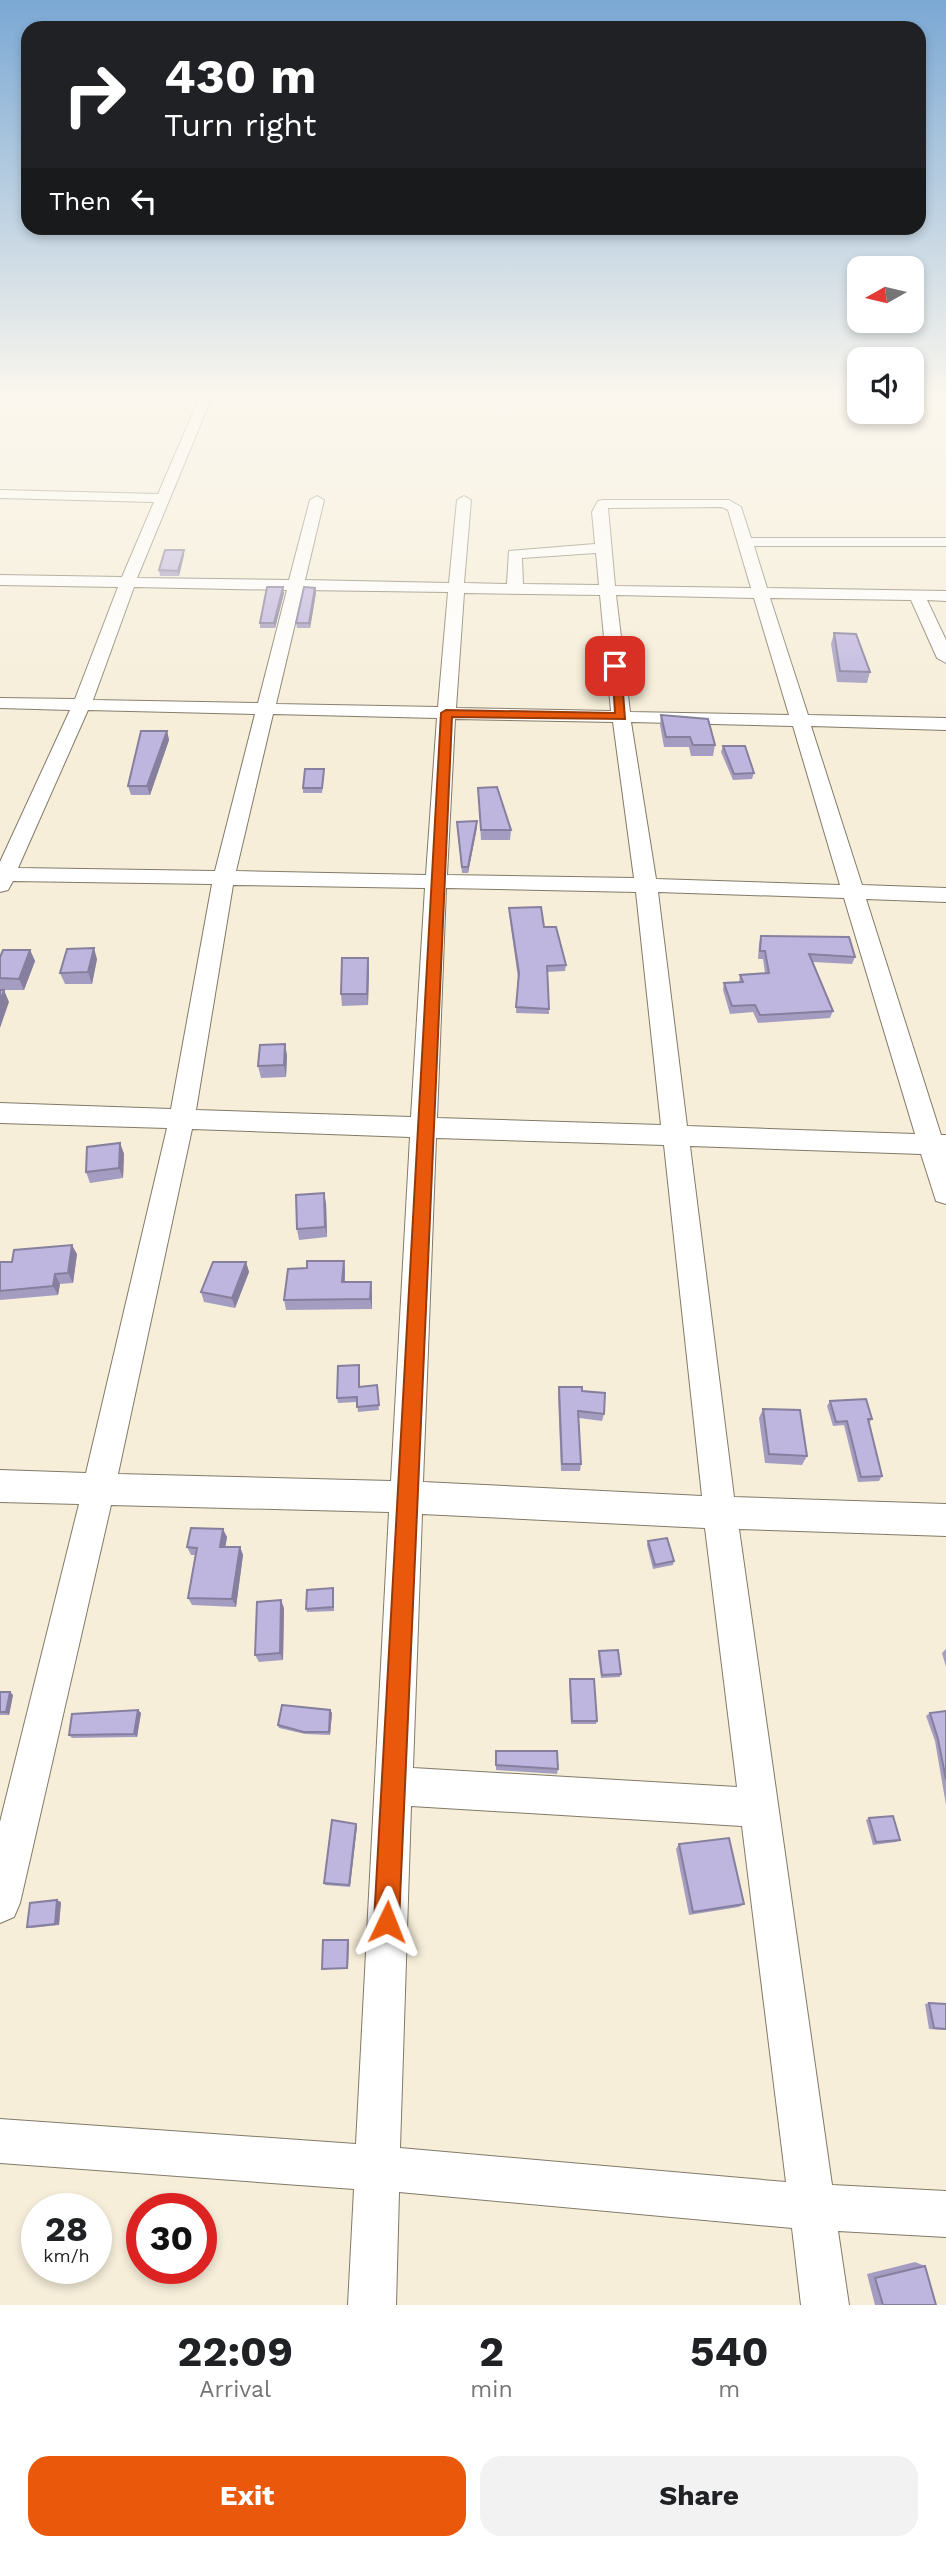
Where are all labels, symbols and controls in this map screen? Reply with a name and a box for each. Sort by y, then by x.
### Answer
text: 430 m [164,47,316,105]
icon: right [49,49,140,140]
text: Turn right [164,106,316,144]
icon: left [125,182,163,220]
text: Then [49,186,111,216]
north arrow [847,256,924,332]
map controls [847,256,924,424]
button: sound [847,347,924,424]
pin [585,636,645,696]
icon: arrive [596,647,634,685]
position arrow [350,1885,424,1959]
speed limit sign: 30 [126,2193,217,2284]
text: 28 [45,2208,88,2250]
text: km/h [43,2245,90,2266]
text: 22:09 [177,2327,293,2376]
text: 2 [479,2327,504,2376]
text: 540 [690,2327,769,2376]
text: Arrival [199,2376,271,2403]
text: min [470,2376,513,2403]
text: m [718,2376,740,2403]
button: Exit [28,2456,466,2536]
button: Share [480,2456,918,2536]

